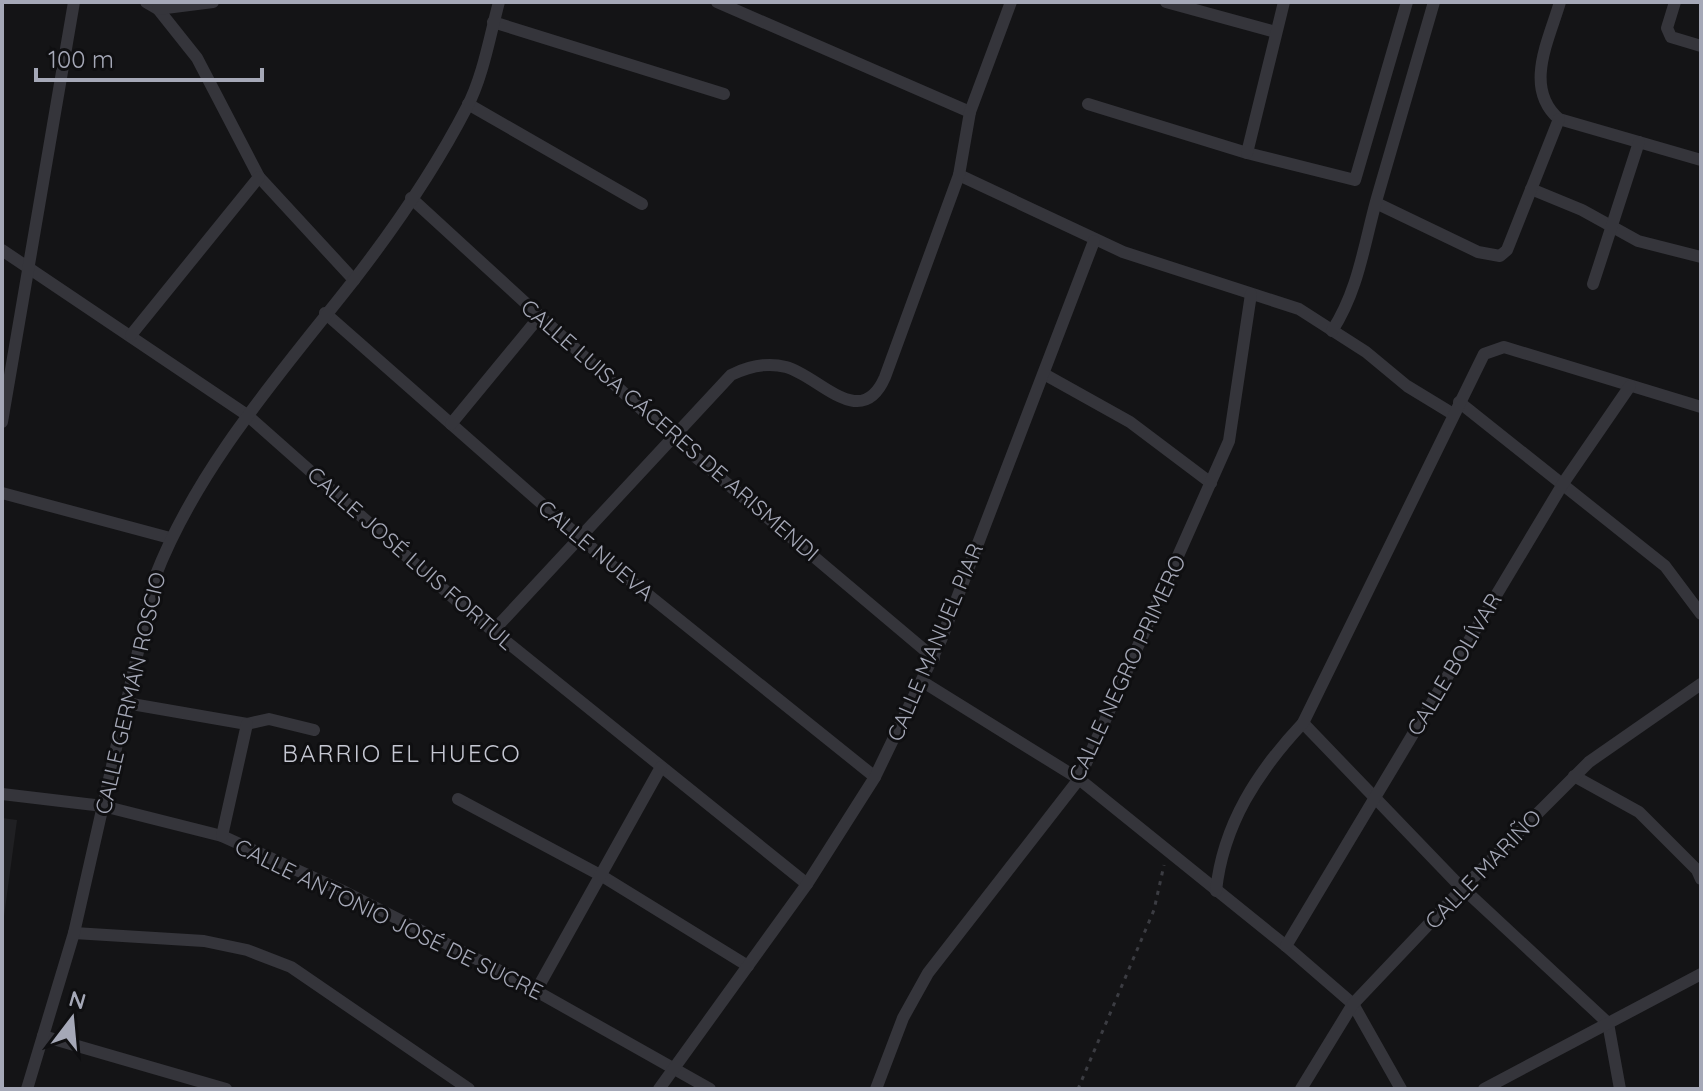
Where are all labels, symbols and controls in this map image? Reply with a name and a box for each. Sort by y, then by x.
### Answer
scale bar [36,32,262,82]
text: 100 m [48,44,114,74]
street label: CALLE LUISA CÁCERES DE ARISMENDI [515,293,825,567]
street label: CALLE JOSÉ LUIS FORTUL [302,460,521,656]
street label: CALLE NUEVA [532,493,660,607]
street label: CALLE MANUEL PIAR [881,539,989,745]
street label: CALLE NEGRO PRIMERO [1062,550,1192,786]
street label: CALLE GERMÁN ROSCIO [88,569,172,817]
street label: CALLE BOLÍVAR [1400,587,1508,741]
district label: BARRIO EL HUECO [282,738,522,768]
street label: CALLE MARIÑO [1419,803,1547,935]
street label: CALLE ANTONIO JOSÉ DE SUCRE [230,832,548,1006]
north arrow [32,979,112,1059]
text: N [66,984,89,1015]

